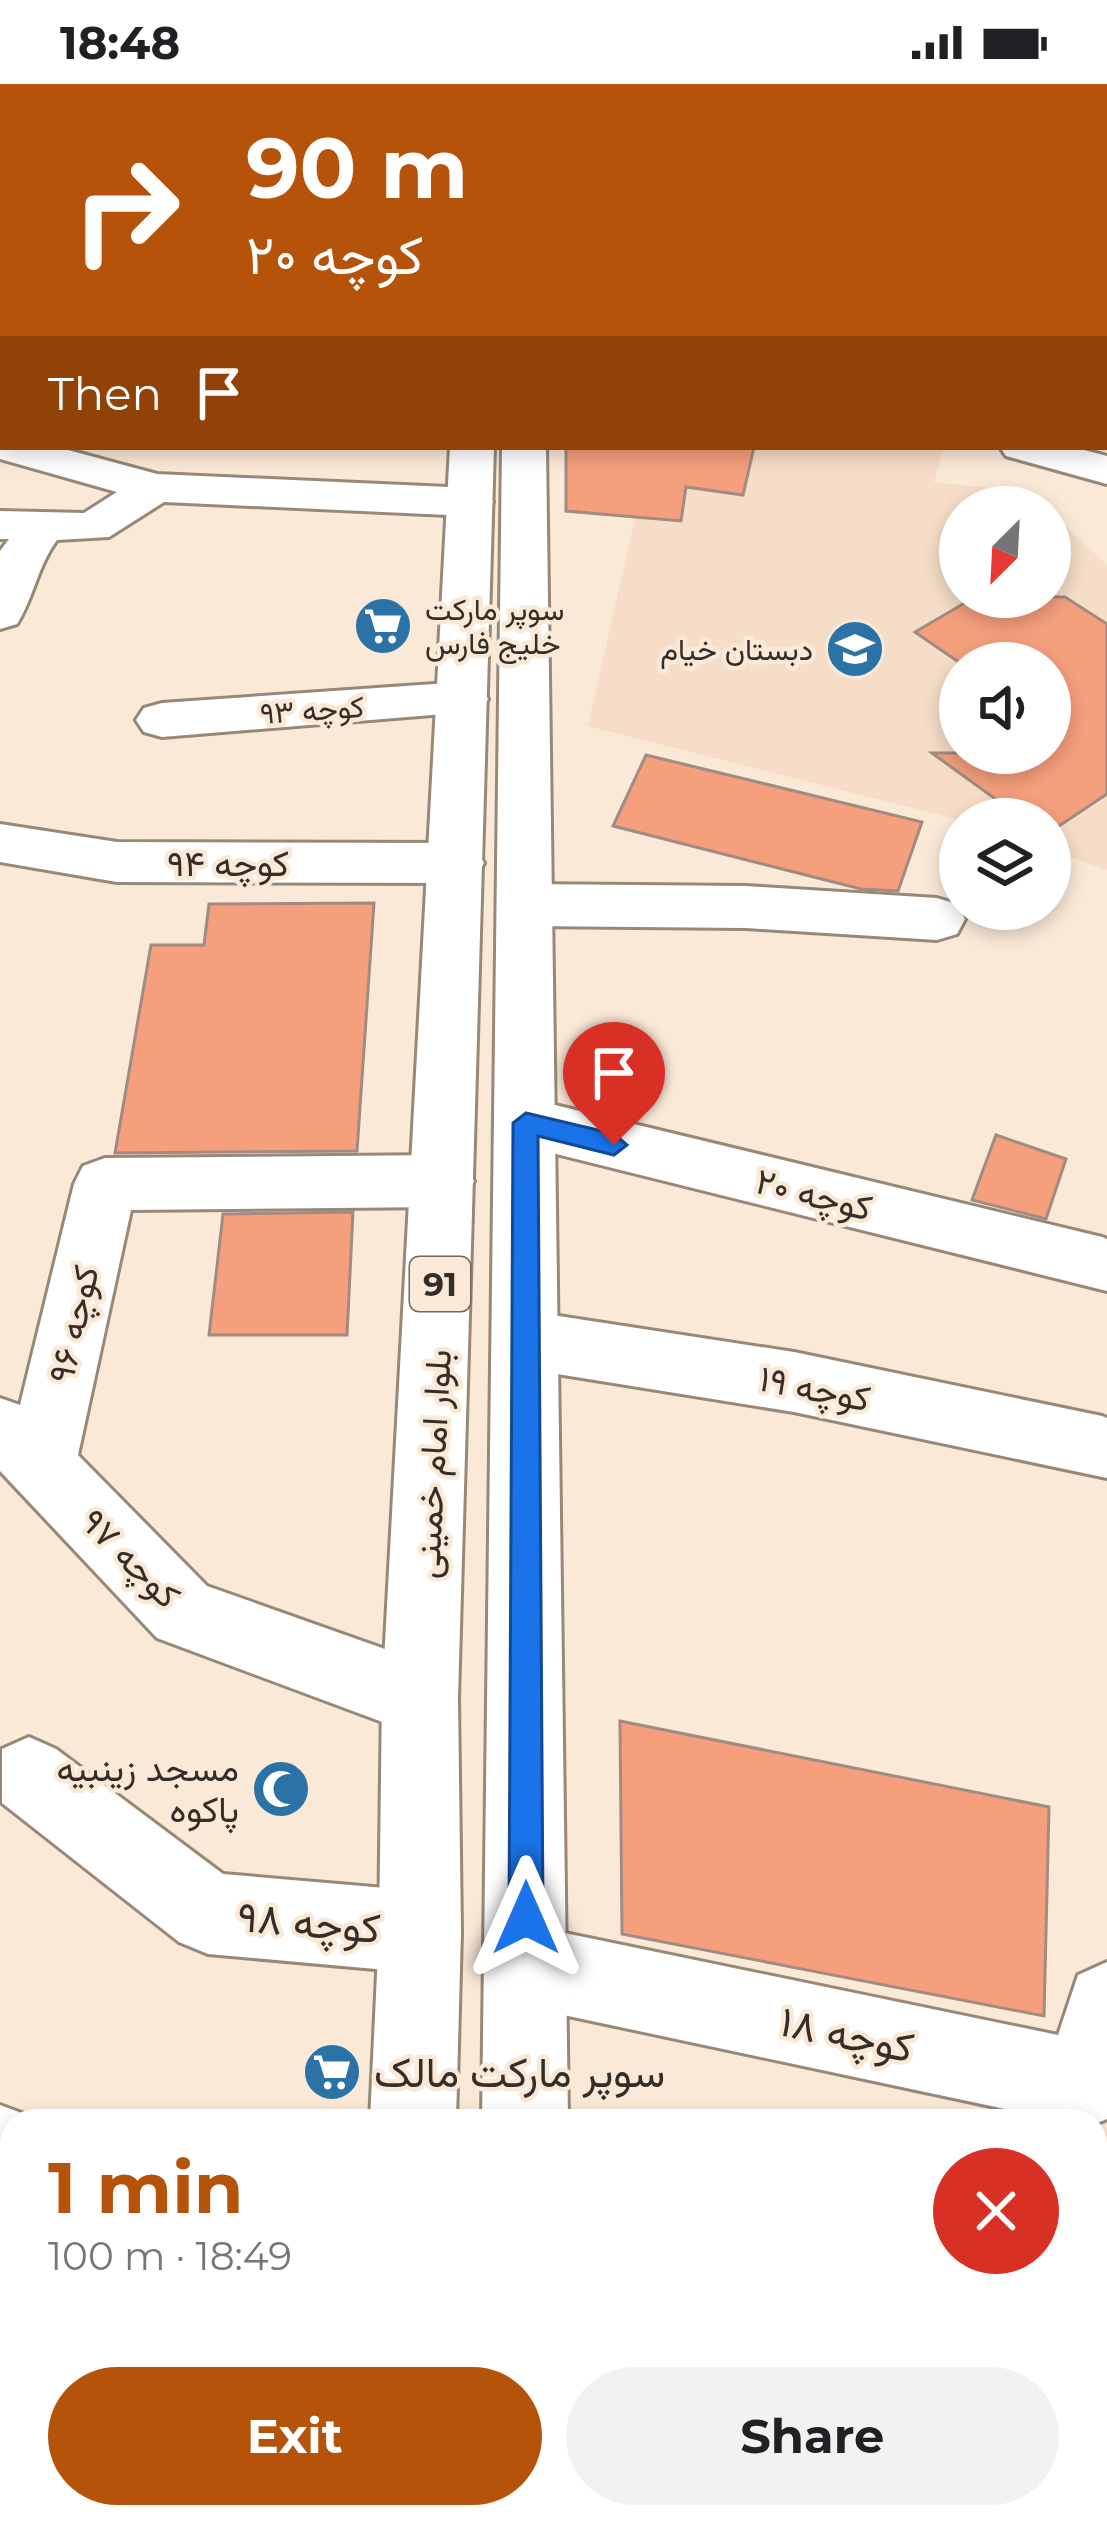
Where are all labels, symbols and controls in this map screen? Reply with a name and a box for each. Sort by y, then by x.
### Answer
text: 18:48 [60,15,180,70]
text: 90 m [246,117,468,219]
icon: right [48,132,204,288]
text: کوچه ۲۰ [246,222,423,288]
icon: arrive [186,360,252,426]
text: Then [48,366,162,421]
north arrow [939,486,1071,618]
map controls [939,486,1071,930]
place label: سوپر مارکت خلیج فارس [425,591,564,664]
supermarket icon: سوپر مارکت خلیج فارس [352,595,414,657]
school or university icon: دبستان خیام [824,618,886,680]
place label: دبستان خیام [660,631,813,669]
button: sound [939,642,1071,774]
street label: کوچه ۹۳ [259,688,366,734]
button: layers [939,798,1071,930]
street label: کوچه ۹۴ [167,841,289,888]
pin [563,1022,665,1145]
icon: arrive [581,1040,647,1106]
street label: کوچه ۲۰ [751,1158,877,1233]
road number: 91 [410,1257,470,1311]
street label: کوچه ۹۶ [38,1261,111,1388]
street label: بلوار امام خمینی [404,1348,462,1580]
street label: کوچه ۱۹ [755,1356,874,1423]
street label: کوچه ۹۷ [70,1499,190,1619]
place label: مسجد زینبیه پاکوه [56,1746,239,1834]
mosque icon: مسجد زینبیه پاکوه [250,1758,312,1820]
position arrow [463,1855,589,1981]
street label: کوچه ۹۸ [235,1890,383,1957]
street label: کوچه ۱۸ [775,1995,918,2076]
supermarket icon: سوپر مارکت مالک [301,2041,363,2103]
place label: سوپر مارکت مالک [374,2046,665,2101]
text: 1 min [48,2143,244,2231]
button: close [933,2148,1059,2274]
text: 100 m · 18:49 [48,2232,292,2280]
button: Exit [48,2367,542,2505]
button: Share [566,2367,1059,2505]

